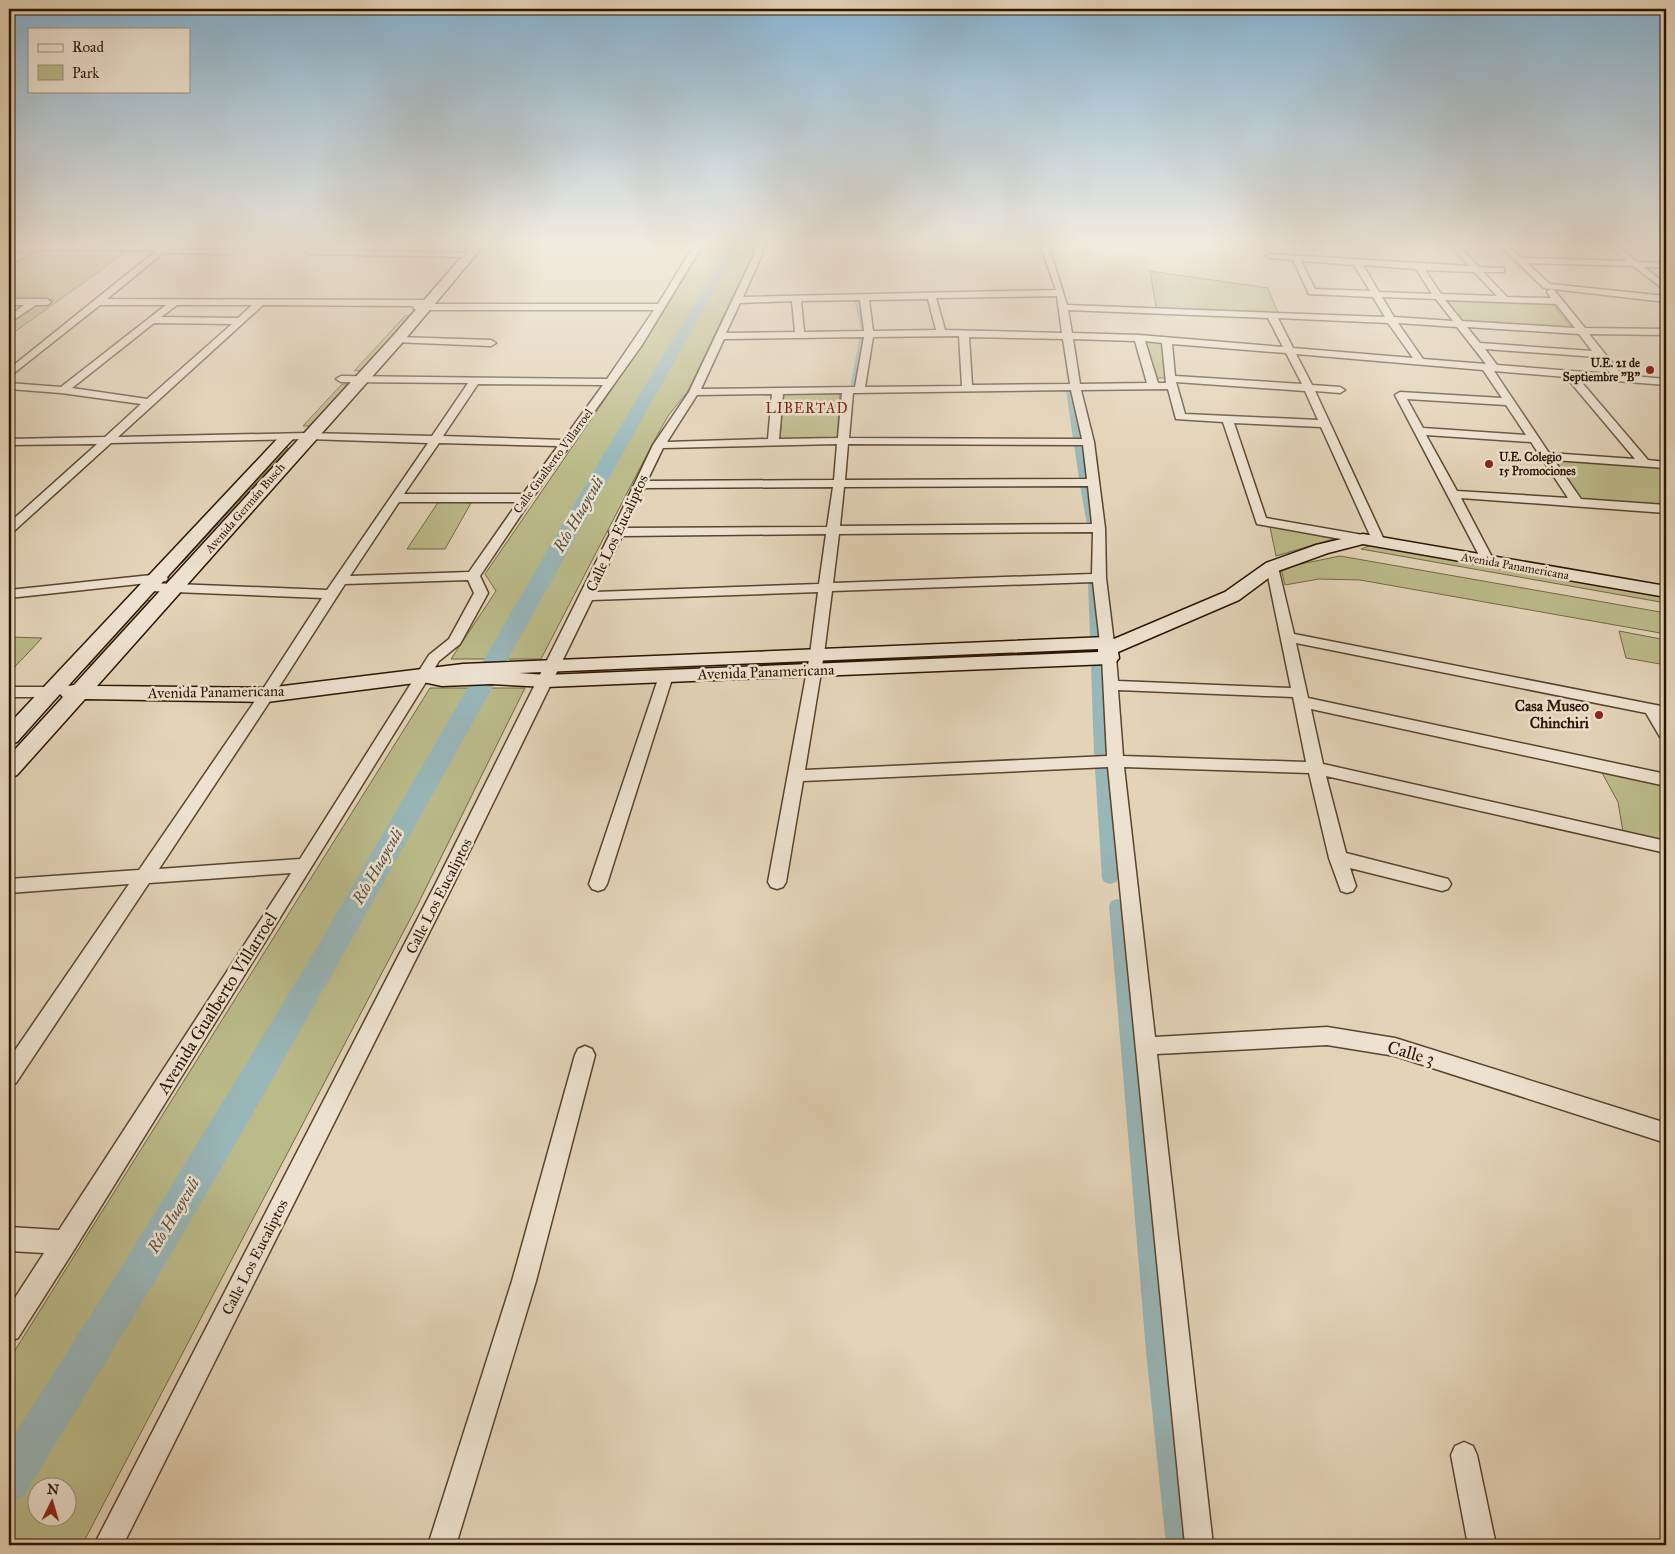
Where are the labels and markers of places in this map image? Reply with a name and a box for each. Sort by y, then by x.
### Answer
place label: U.E. 21 de Septiembre "B" [1563,356,1640,385]
marker: U.E. 21 de Septiembre "B" [1644,364,1656,376]
place label: U.E. Colegio 15 Promociones [1499,450,1576,478]
marker: U.E. Colegio 15 Promociones [1483,458,1495,470]
place label: Casa Museo Chinchiri [1515,697,1590,732]
marker: Casa Museo Chinchiri [1593,709,1605,721]

